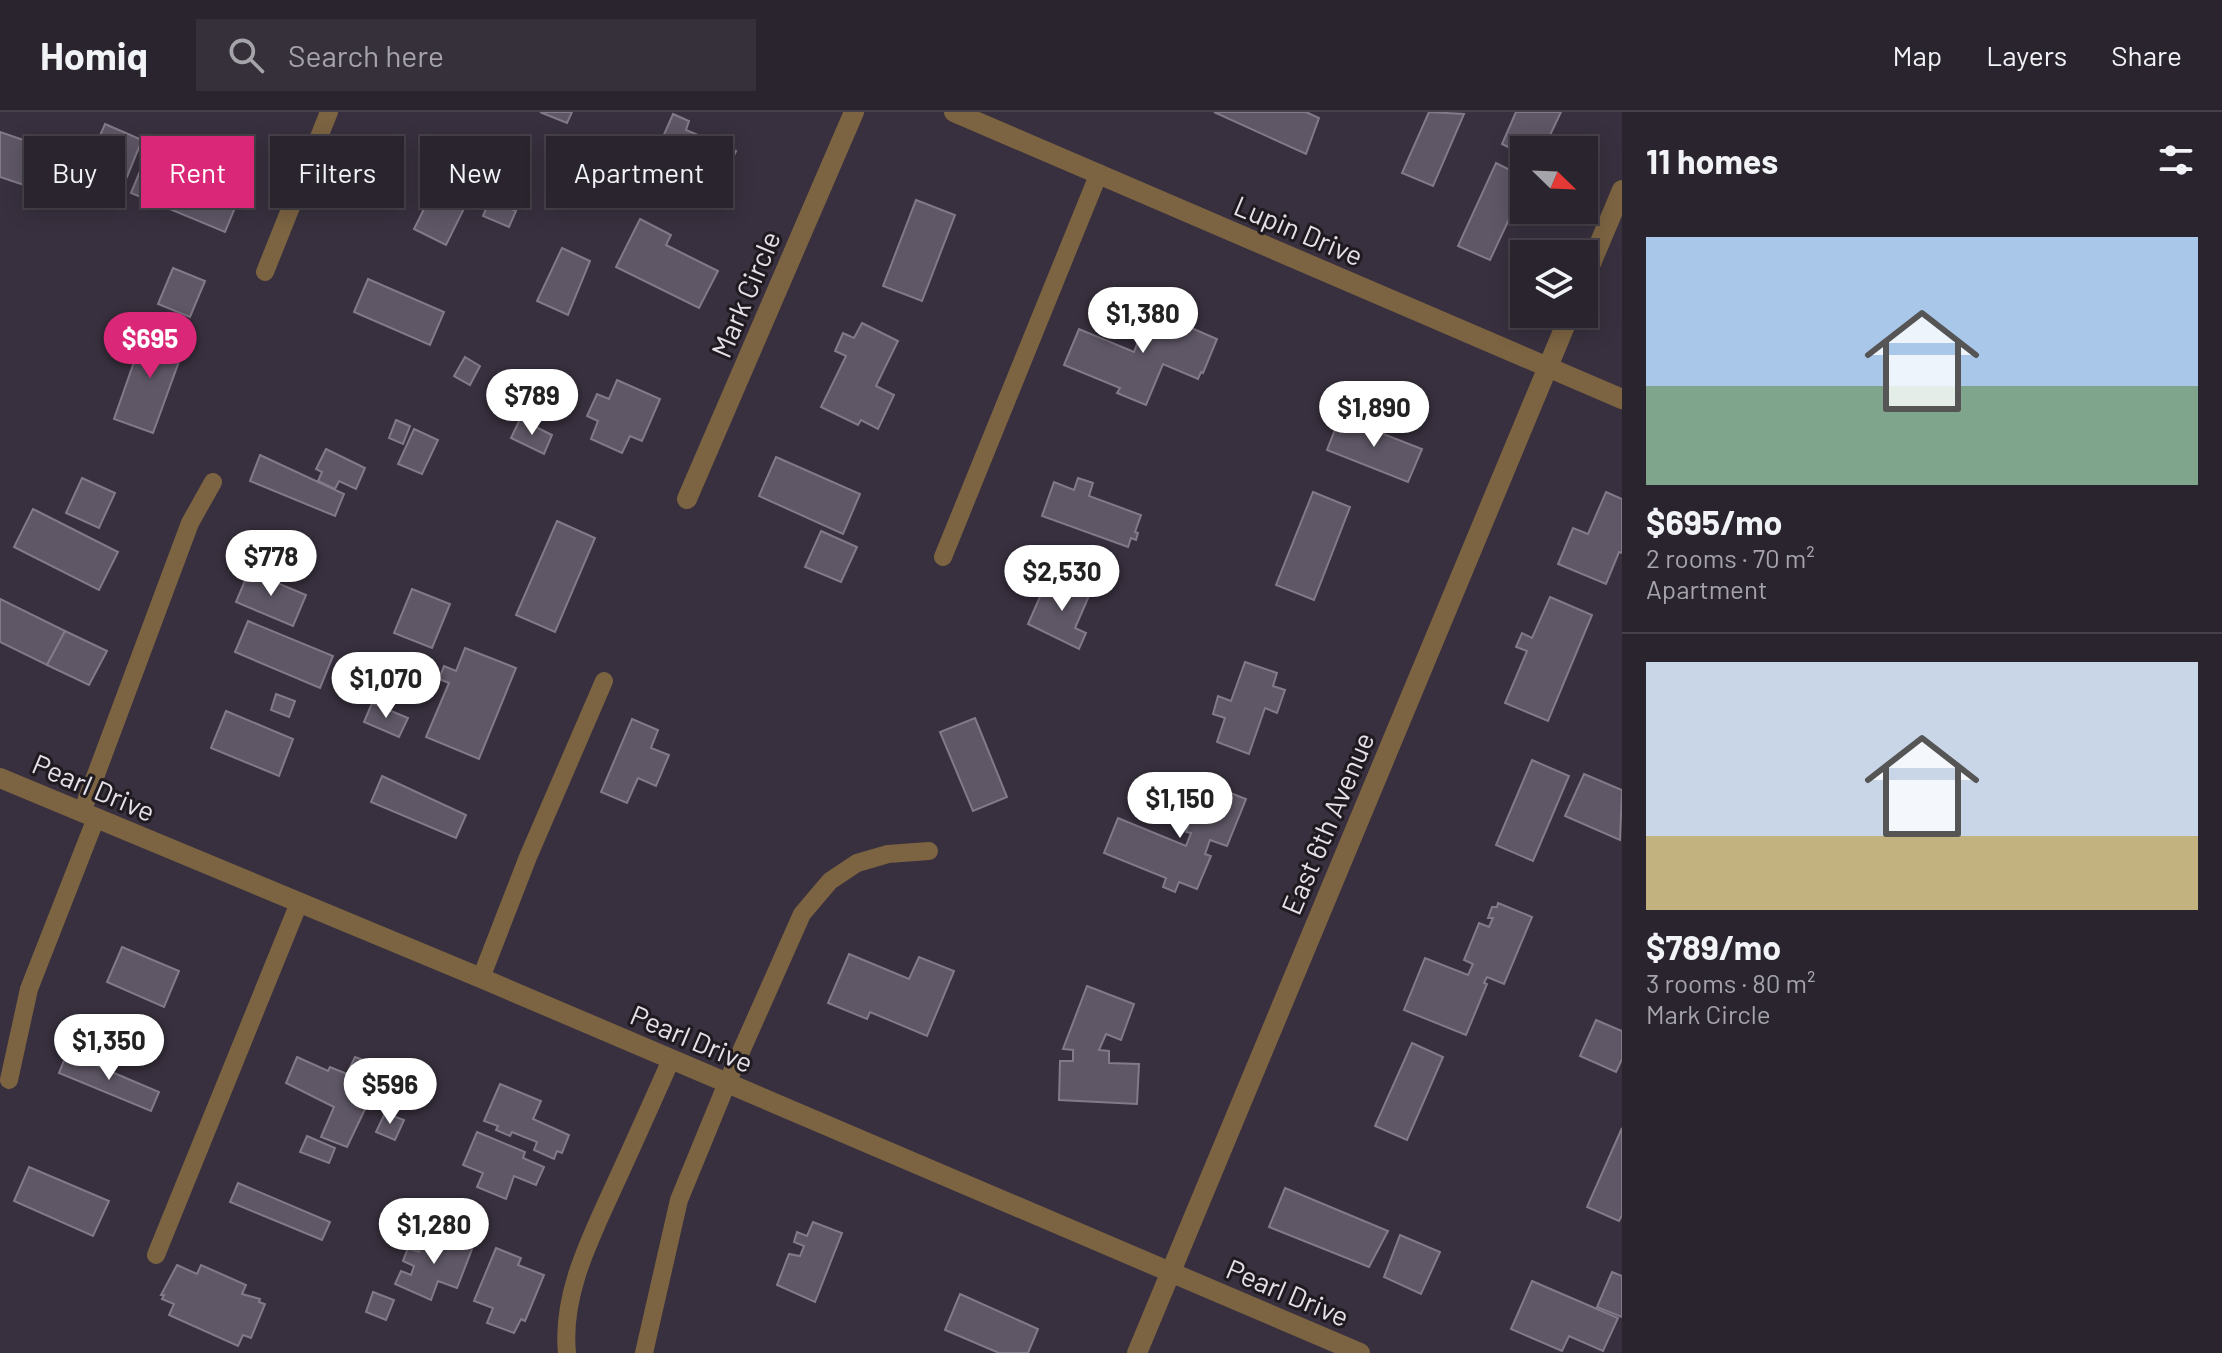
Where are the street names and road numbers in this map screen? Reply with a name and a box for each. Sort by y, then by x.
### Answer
street label: Lupin Drive [1229,188,1369,272]
street label: Mark Circle [703,226,787,362]
street label: East 6th Avenue [1273,727,1381,919]
street label: Pearl Drive [28,746,160,828]
street label: Pearl Drive [626,997,758,1079]
street label: Pearl Drive [1222,1251,1354,1333]

